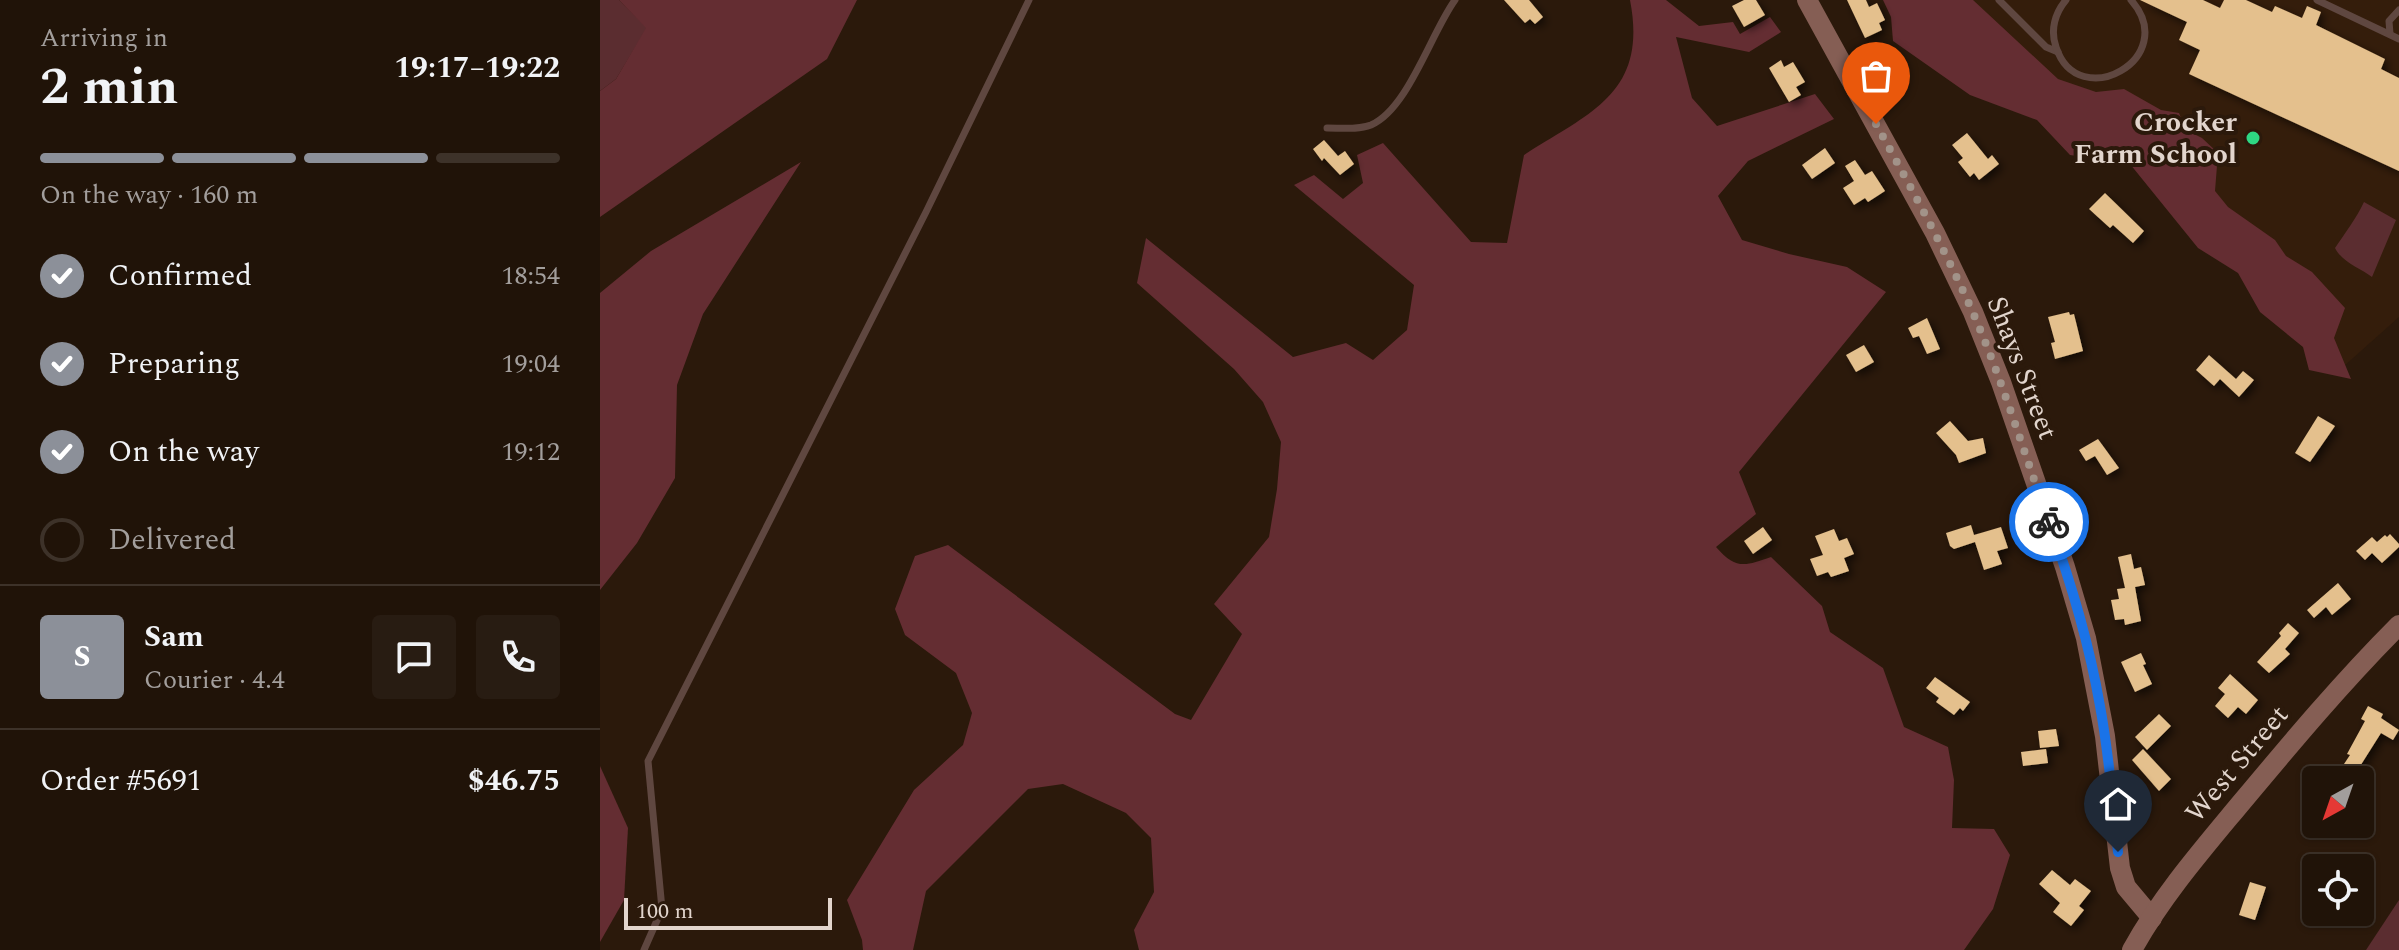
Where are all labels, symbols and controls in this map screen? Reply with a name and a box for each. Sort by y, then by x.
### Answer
text: Arriving in [40,18,168,58]
pin [1842,42,1910,124]
text: 19:17–19:22 [394,45,560,91]
text: 2 min [40,48,178,127]
icon: bag [1854,54,1898,98]
place label: Crocker Farm School [2074,101,2237,176]
marker: Crocker Farm School [2244,129,2262,147]
text: On the way · 160 m [40,175,258,215]
text: Confirmed [108,253,252,299]
icon: check [40,254,84,298]
text: 18:54 [501,256,560,296]
street label: Shays Street [1975,290,2069,446]
text: Preparing [108,341,240,387]
icon: check [40,342,84,386]
text: 19:04 [501,344,560,384]
text: On the way [108,429,259,475]
icon: check [40,430,84,474]
text: 19:12 [501,432,560,472]
courier [2009,482,2089,562]
icon: bike [2027,500,2071,544]
text: Delivered [108,517,236,563]
text: Sam [144,614,204,660]
button: chat [372,615,456,699]
button: phone [476,615,560,699]
text: S [73,634,91,680]
text: Courier · 4.4 [144,660,285,700]
street label: West Street [2175,695,2299,832]
text: Order #5691 [40,758,202,804]
text: $46.75 [468,758,560,804]
north arrow [2302,766,2374,838]
map controls [2302,766,2374,926]
pin [2084,770,2152,852]
icon: home [2096,782,2140,826]
button: locate [2302,854,2374,926]
scale bar [624,894,832,930]
text: 100 m [636,895,693,928]

